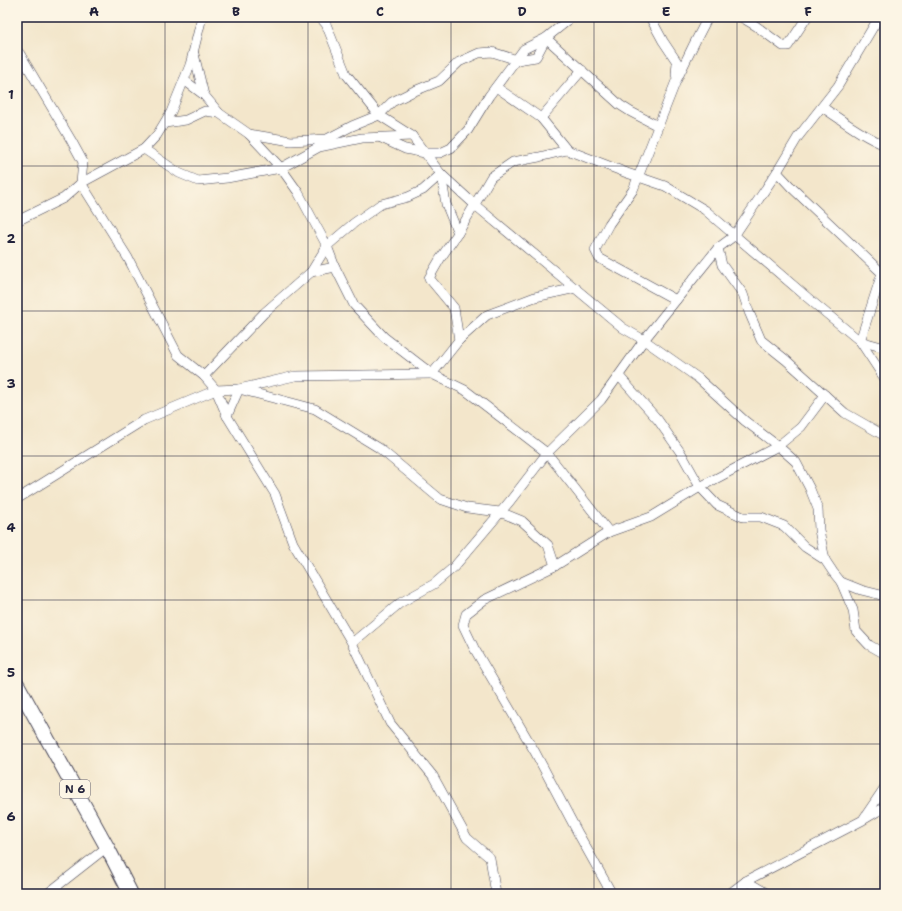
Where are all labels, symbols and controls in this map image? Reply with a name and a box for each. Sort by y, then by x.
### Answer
text: A [89,3,99,20]
text: B [232,3,240,20]
text: C [376,3,384,20]
text: D [517,3,527,20]
text: E [662,3,671,20]
text: F [804,3,812,20]
text: 1 [8,86,14,103]
text: 2 [6,230,16,247]
text: 3 [6,375,16,392]
text: 4 [6,519,16,536]
text: 5 [7,664,15,681]
road number: N 6 [60,780,90,798]
text: 6 [6,808,16,825]

